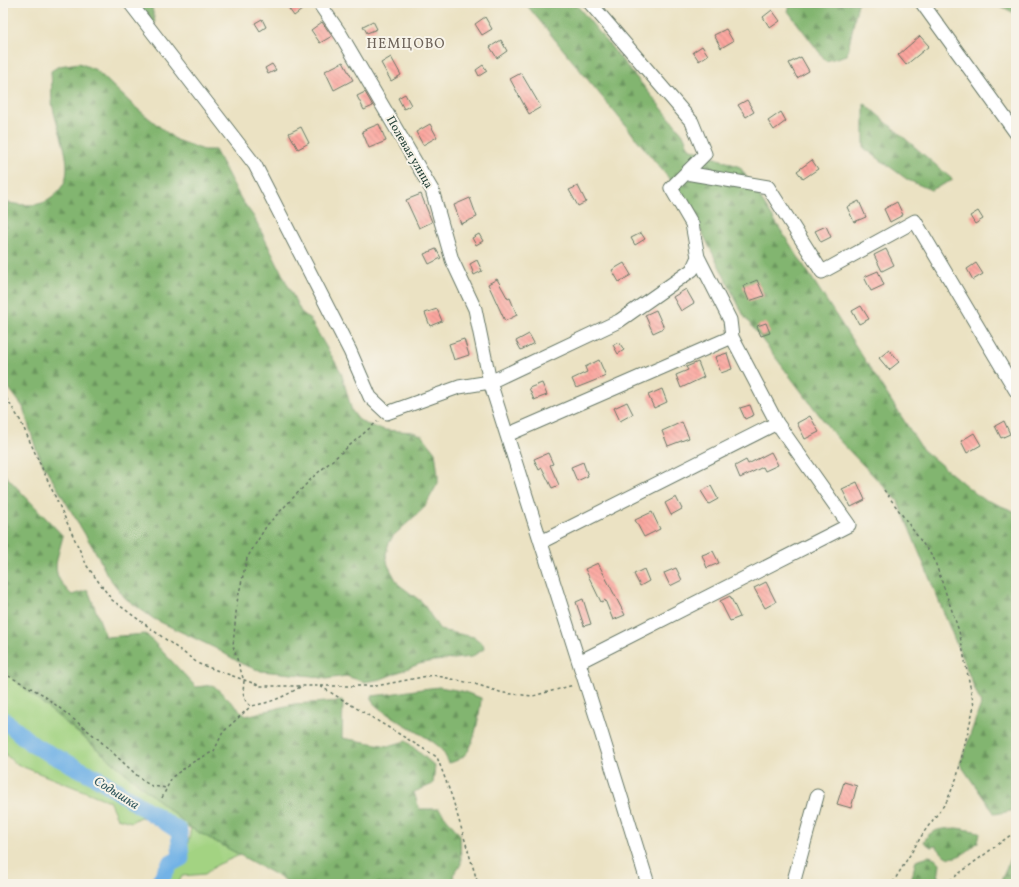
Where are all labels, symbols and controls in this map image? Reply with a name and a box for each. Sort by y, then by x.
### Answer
district label: НЕМЦОВО [366,35,446,54]
street label: Полевая улица [382,113,436,192]
water label: Содышка [90,773,142,815]

